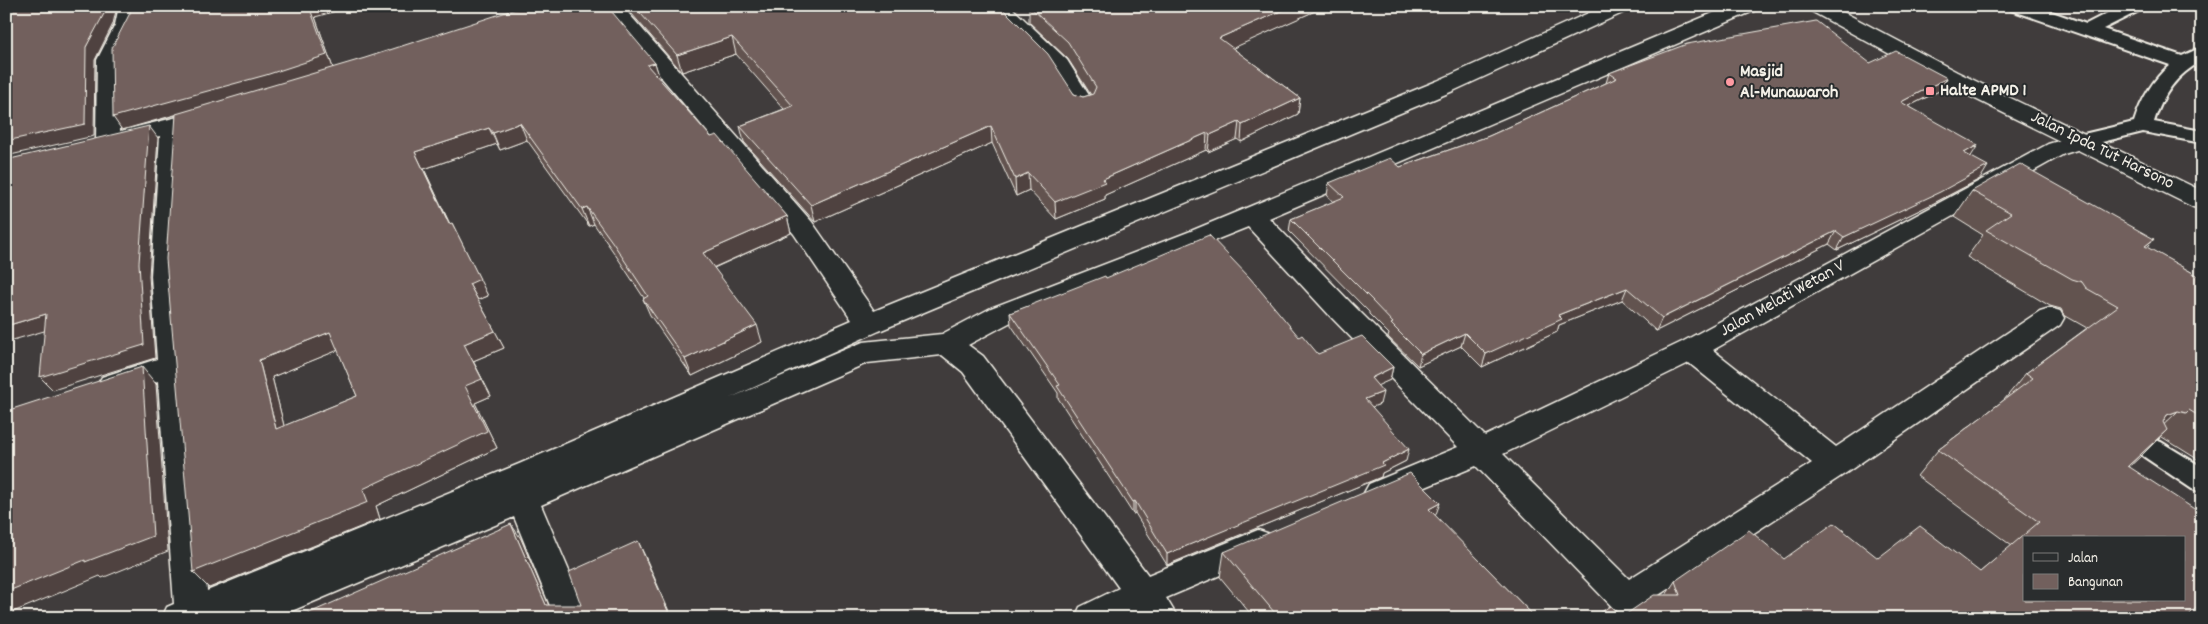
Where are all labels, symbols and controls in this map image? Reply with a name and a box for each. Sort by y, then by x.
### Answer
place label: Masjid Al-Munawaroh [1740,60,1838,106]
marker: Masjid Al-Munawaroh [1724,76,1736,88]
place label: Halte APMD 1 [1940,79,2027,104]
marker: Halte APMD 1 [1924,85,1936,97]
street label: Jalan Ipda Tut Harsono [2026,105,2178,197]
street label: Jalan Melati Wetan V [1716,254,1851,344]
legend [2023,536,2186,602]
text: Jalan [2068,548,2098,570]
text: Bangunan [2068,572,2123,594]

